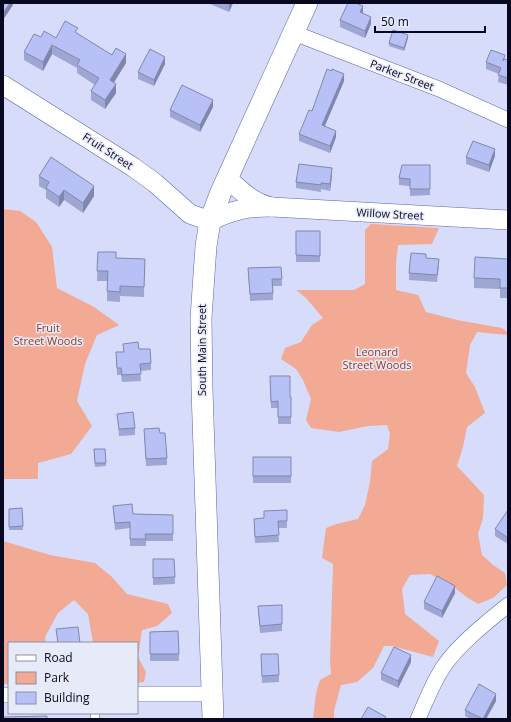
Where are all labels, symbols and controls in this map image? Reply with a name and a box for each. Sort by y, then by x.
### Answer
scale bar [375,8,485,34]
text: 50 m [381,13,409,30]
street label: Parker Street [368,55,436,94]
street label: Fruit Street [80,129,136,172]
street label: Willow Street [356,204,424,223]
street label: South Main Street [194,304,209,396]
park label: Fruit Street Woods [14,320,82,348]
park label: Leonard Street Woods [343,344,411,372]
legend [8,642,138,714]
text: Road [44,649,73,666]
text: Park [44,669,70,686]
text: Building [44,689,90,706]

